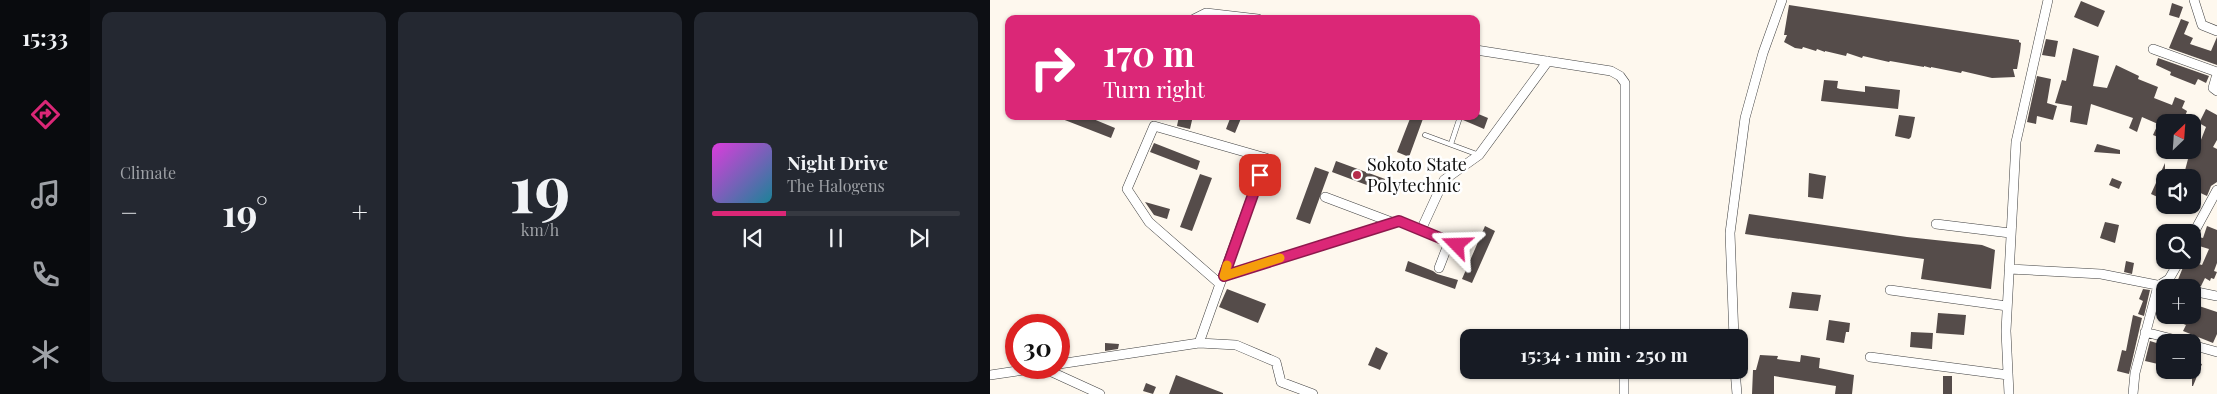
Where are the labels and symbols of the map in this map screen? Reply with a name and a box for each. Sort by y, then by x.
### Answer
north arrow [2156,114,2201,159]
place label: Sokoto State Polytechnic [1367,152,1467,197]
pin [1239,154,1281,196]
marker: Sokoto State Polytechnic [1351,169,1363,181]
position arrow [1430,218,1482,270]
speed limit sign: 30 [1005,314,1070,379]

